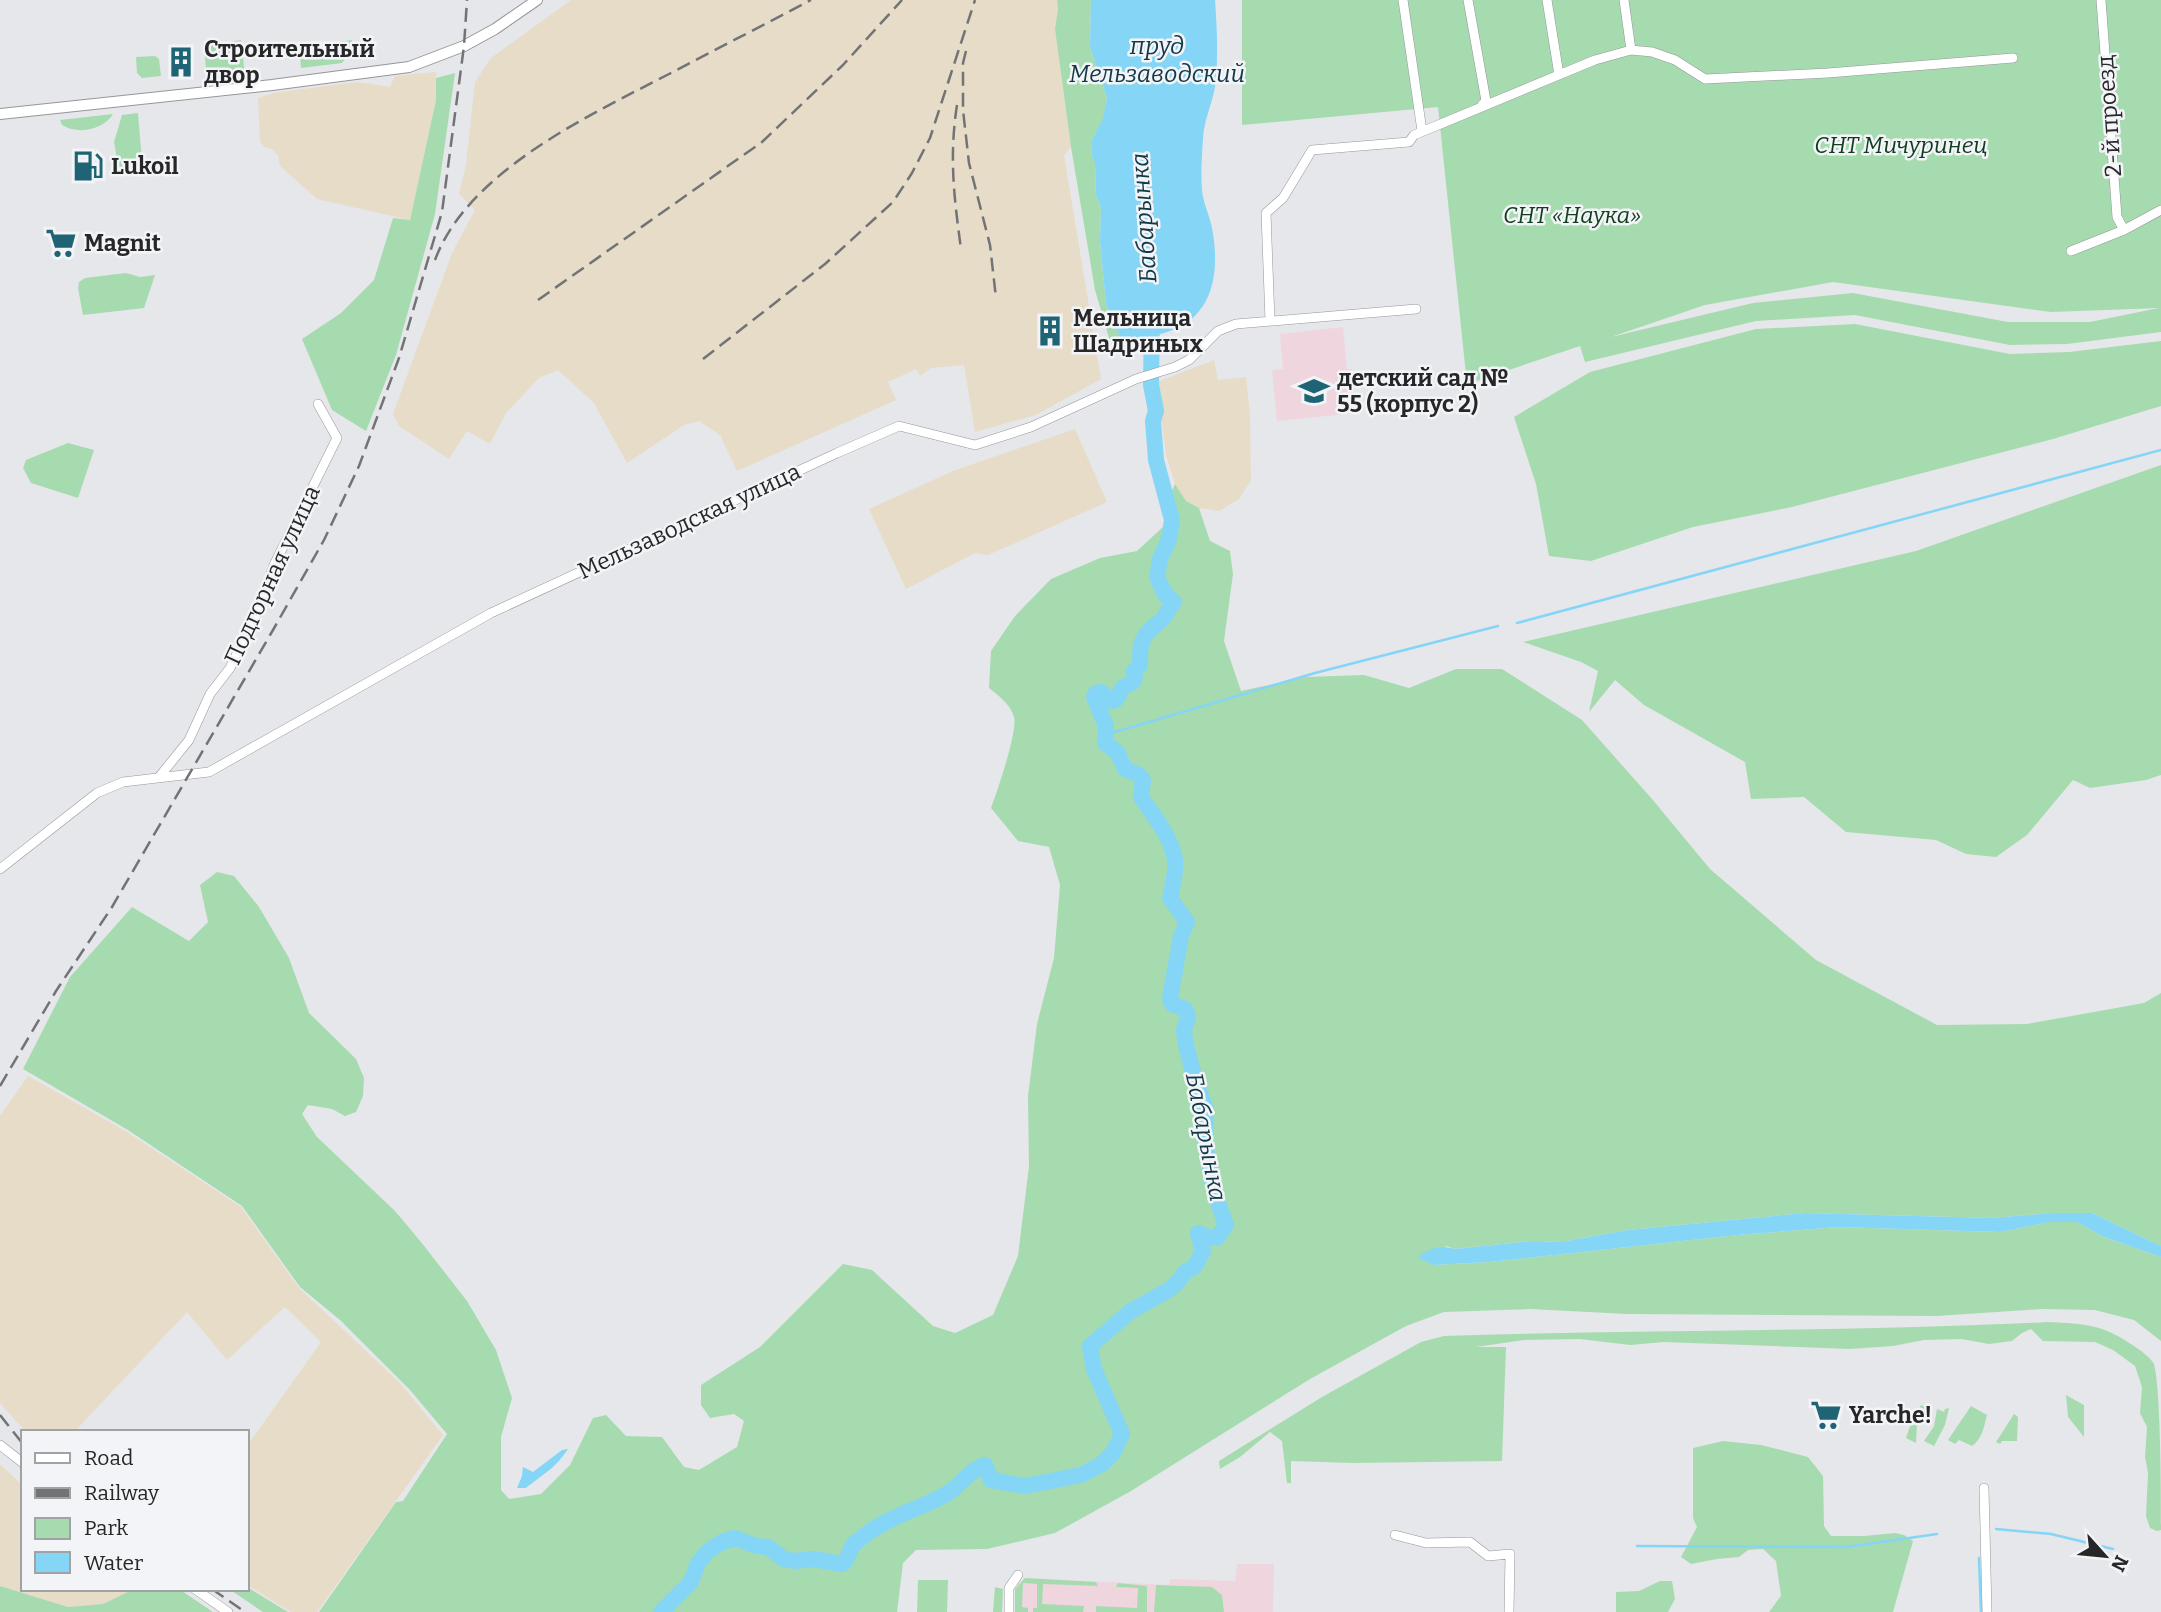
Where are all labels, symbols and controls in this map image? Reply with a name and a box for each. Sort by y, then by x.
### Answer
water label: пруд Мельзаводский [1069,32,1245,88]
place label: Строительный двор [204,35,375,89]
building icon: Строительный двор [164,45,198,79]
street label: 2-й проезд [2091,54,2127,178]
park label: СНТ Мичуринец [1814,131,1988,159]
fuel station icon: Lukoil [71,149,105,183]
place label: Lukoil [111,152,179,180]
water label: Бабарынка [1125,152,1163,284]
park label: СНТ «Наука» [1503,201,1641,229]
supermarket icon: Magnit [44,226,78,260]
place label: Magnit [84,229,161,257]
place label: Мельница Шадриных [1073,304,1203,358]
building icon: Мельница Шадриных [1033,314,1067,348]
place label: детский сад № 55 (корпус 2) [1337,364,1509,418]
school or university icon: детский сад № 55 (корпус 2) [1297,374,1331,408]
street label: Мельзаводская улица [573,457,805,585]
street label: Подгорная улица [218,481,326,669]
water label: Бабарынка [1180,1070,1232,1204]
supermarket icon: Yarche! [1809,1398,1843,1432]
place label: Yarche! [1849,1401,1932,1429]
legend [21,1430,248,1591]
text: Road [84,1445,133,1471]
text: Railway [84,1480,160,1506]
text: Park [84,1515,128,1541]
north arrow [2070,1521,2140,1591]
text: Water [84,1550,143,1576]
text: N [2106,1552,2133,1576]

